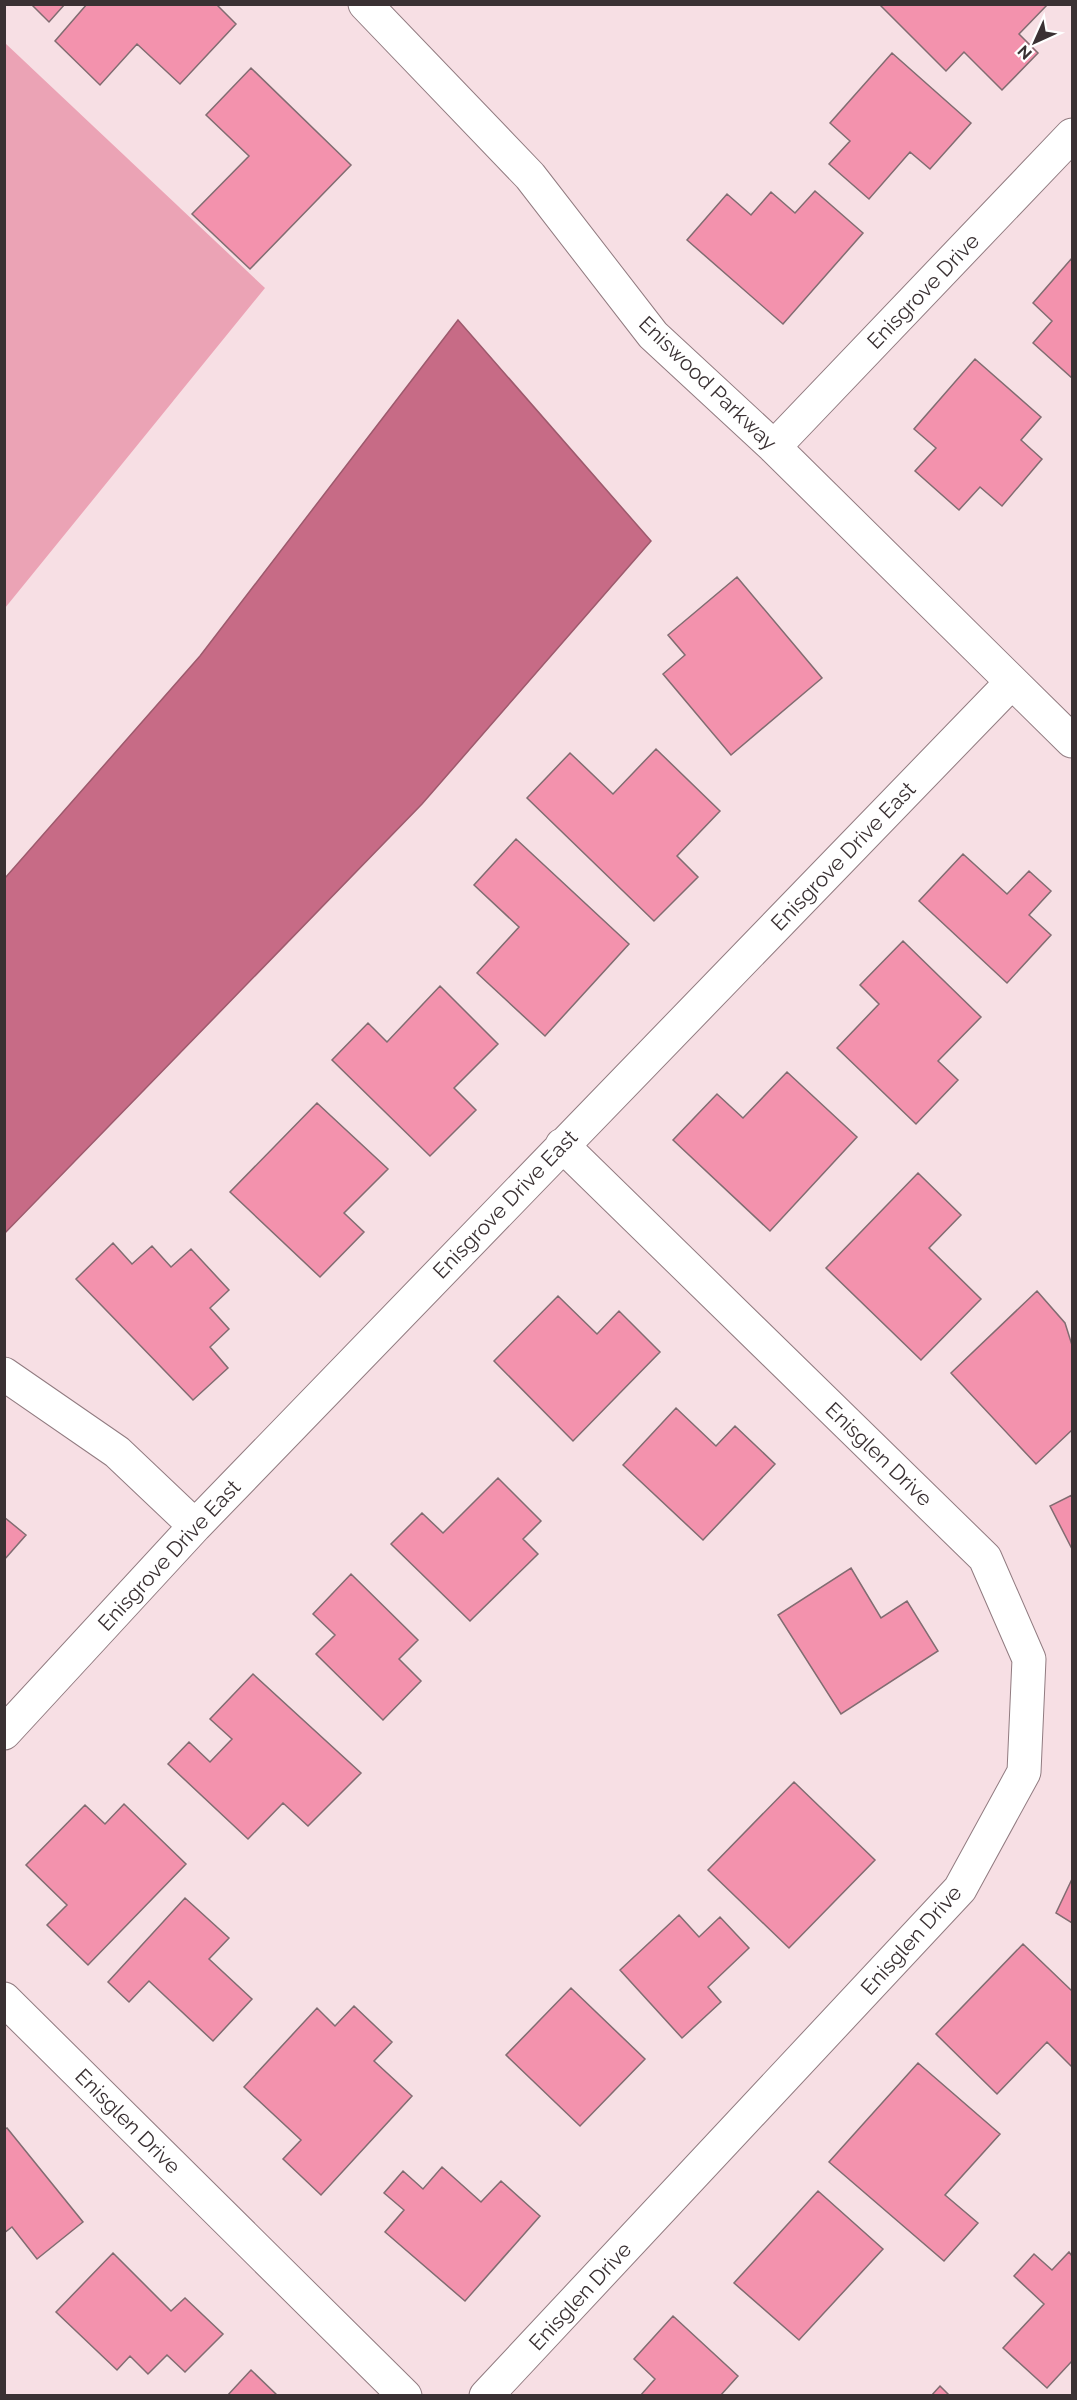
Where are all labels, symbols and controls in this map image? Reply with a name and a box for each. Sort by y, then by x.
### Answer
north arrow [1005,12,1065,72]
text: N [1014,41,1036,63]
street label: Enisgrove Drive [862,228,984,354]
street label: Eniswood Parkway [634,311,782,455]
street label: Enisgrove Drive East [766,776,920,936]
street label: Enisgrove Drive East [428,1124,582,1284]
street label: Enisglen Drive [821,1397,937,1511]
street label: Enisgrove Drive East [93,1474,245,1636]
street label: Enisglen Drive [855,1880,967,2000]
street label: Enisglen Drive [70,2063,186,2179]
street label: Enisglen Drive [524,2237,636,2355]

